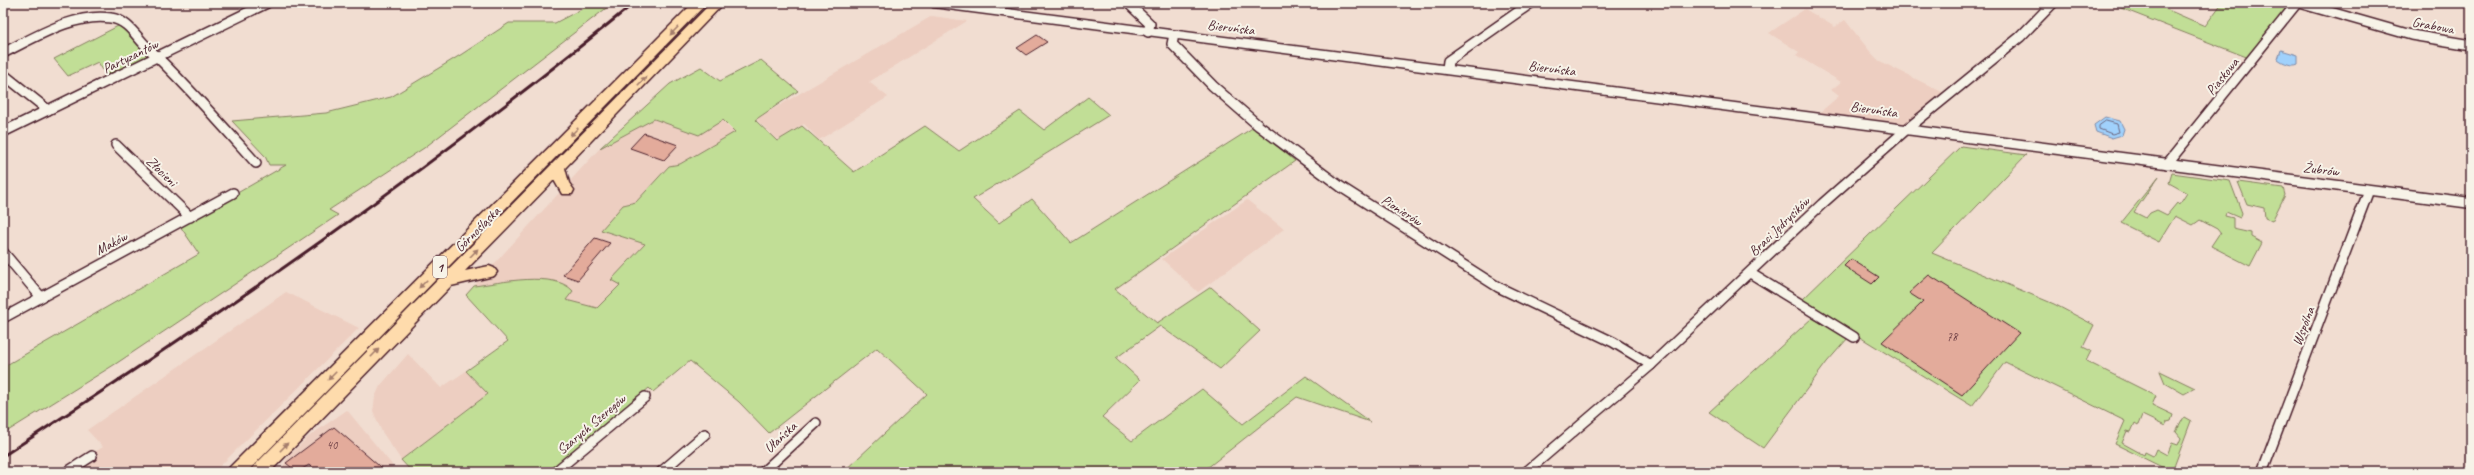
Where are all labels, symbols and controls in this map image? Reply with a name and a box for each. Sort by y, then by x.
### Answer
street label: Grabowa [2411,13,2456,38]
street label: Bieruńska [1207,16,1256,39]
one-way arrow [669,26,679,36]
street label: Partyzantów [100,35,162,77]
street label: Piaskowa [2202,54,2243,98]
street label: Bieruńska [1528,57,1577,80]
one-way arrow [637,76,647,86]
street label: Bieruńska [1849,98,1899,121]
one-way arrow [569,127,579,137]
street label: Złocieni [143,153,182,192]
street label: Żubrów [2302,159,2341,180]
street label: Pionierów [1378,191,1427,231]
street label: Braci Jędrysików [1745,192,1815,260]
street label: Górnośląska [451,202,504,256]
street label: Maków [92,227,132,259]
one-way arrow [469,248,479,258]
road number: 1 [433,256,447,278]
one-way arrow [418,279,428,289]
street label: Wspólna [2288,304,2319,348]
house number: 78 [1947,329,1959,345]
one-way arrow [370,348,380,358]
one-way arrow [327,371,337,381]
street label: Szarych Szeregów [553,390,631,458]
street label: Ułańska [761,417,801,457]
house number: 40 [327,437,339,453]
one-way arrow [279,442,289,451]

